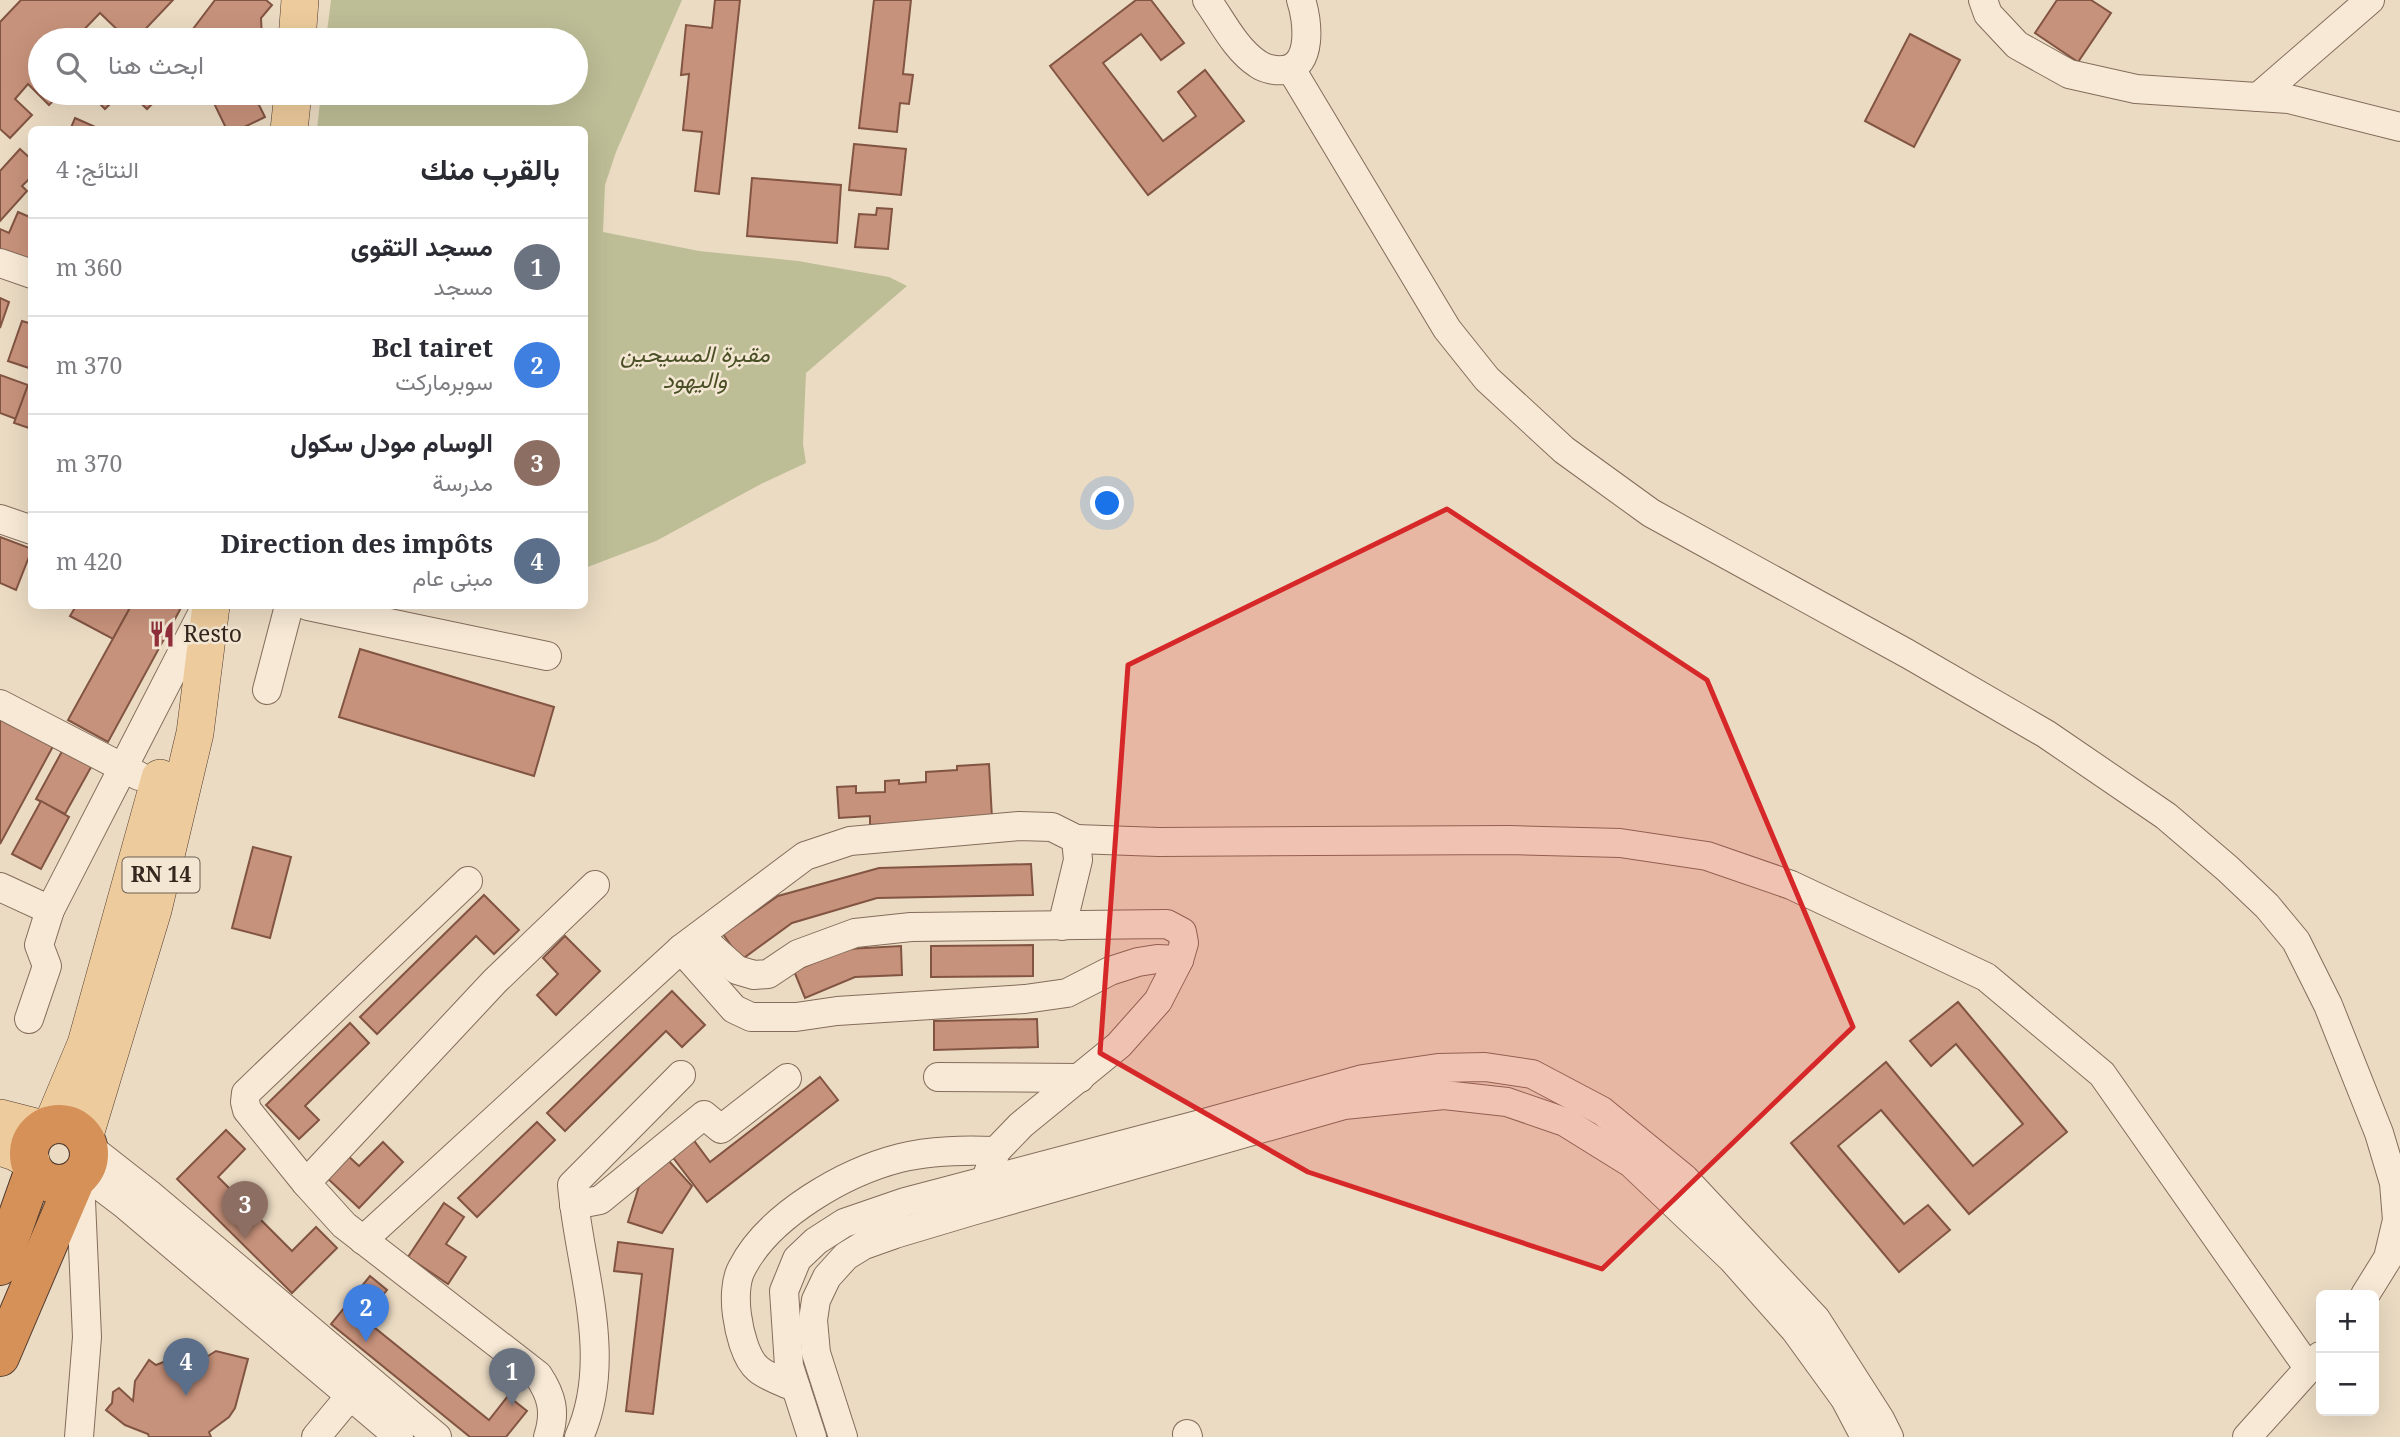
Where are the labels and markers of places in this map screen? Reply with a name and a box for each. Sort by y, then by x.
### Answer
place label: Resto [183,617,242,649]
restaurant icon: Resto [147,619,177,649]
pin: 3 [222,1181,268,1239]
pin: 2 [343,1284,389,1342]
pin: 4 [163,1338,209,1396]
pin: 1 [489,1348,535,1406]

